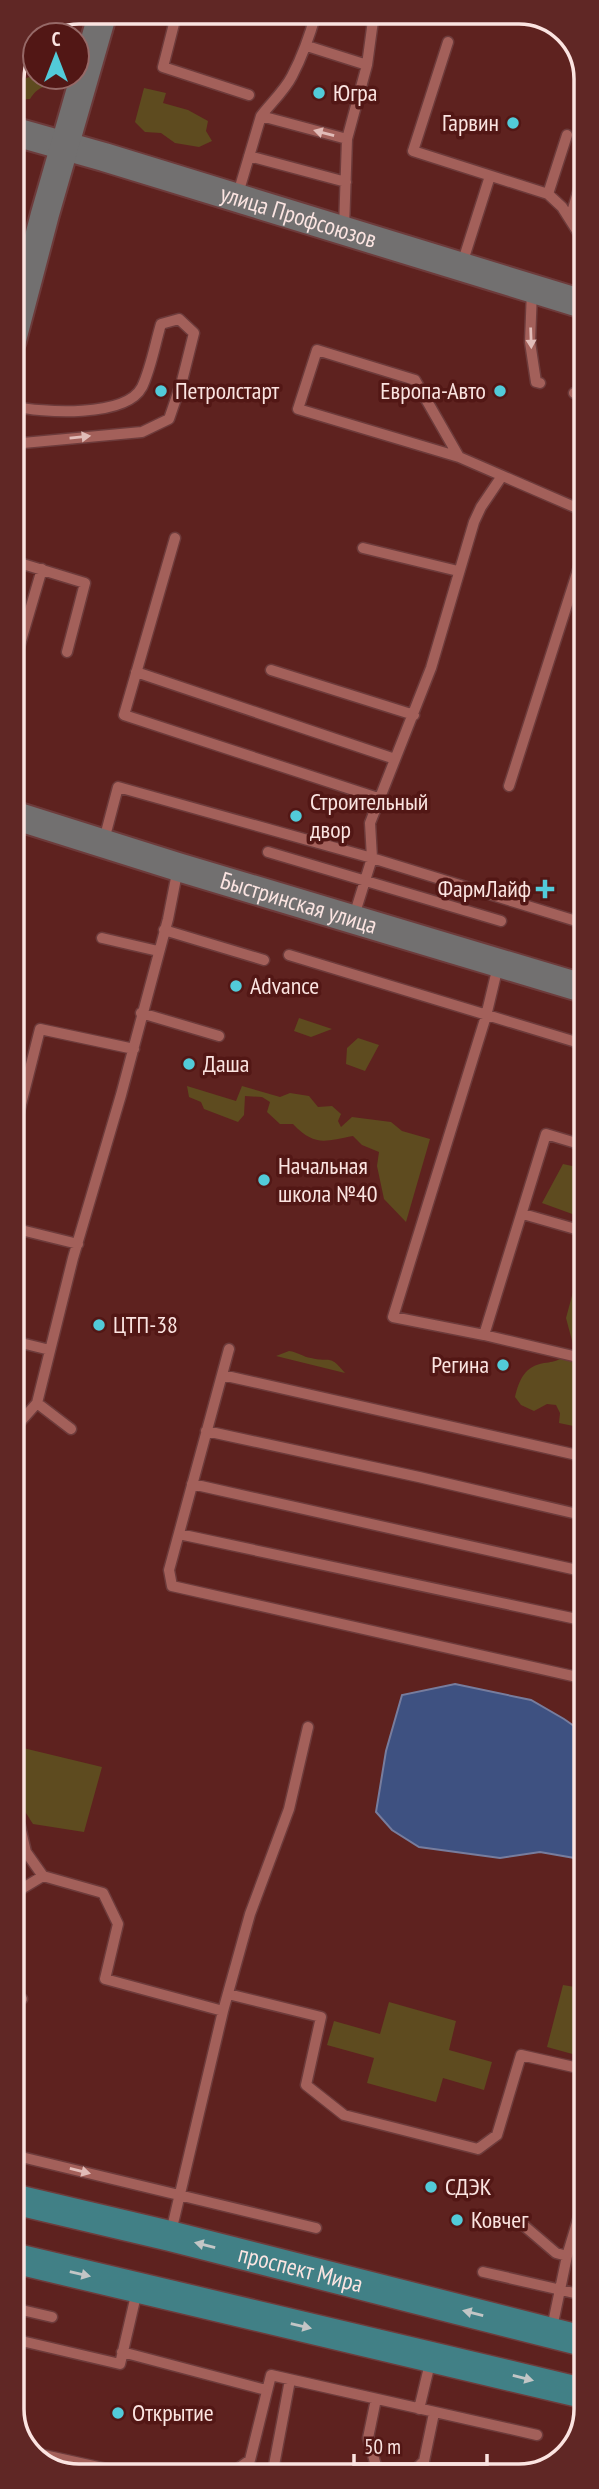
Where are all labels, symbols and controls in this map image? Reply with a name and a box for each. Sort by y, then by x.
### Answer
north arrow [21,21,91,91]
text: С [52,27,61,51]
place label: Югра [333,77,377,108]
marker: Югра [311,85,327,101]
place label: Гарвин [442,107,499,138]
marker: Гарвин [505,115,521,131]
one-way arrow [313,127,335,138]
street label: улица Профсоюзов [217,178,381,255]
one-way arrow [525,327,536,349]
place label: Петролстарт [175,375,280,406]
place label: Европа-Авто [380,375,486,406]
marker: Петролстарт [153,383,169,399]
marker: Европа-Авто [492,383,508,399]
one-way arrow [69,431,91,442]
place label: Строительный двор [310,786,428,845]
marker: Строительный двор [288,808,304,824]
street label: Быстринская улица [217,865,381,941]
place label: ФармЛайф [438,873,531,904]
marker: ФармЛайф [537,881,553,897]
place label: Advance [250,970,319,1001]
marker: Advance [228,978,244,994]
place label: Даша [203,1048,249,1079]
marker: Даша [181,1056,197,1072]
place label: Начальная школа №40 [278,1150,378,1209]
marker: Начальная школа №40 [256,1172,272,1188]
place label: ЦТП-38 [113,1309,178,1340]
marker: ЦТП-38 [91,1317,107,1333]
place label: Регина [431,1349,489,1380]
marker: Регина [495,1357,511,1373]
one-way arrow [69,2166,91,2177]
place label: СДЭК [445,2171,492,2202]
marker: СДЭК [423,2179,439,2195]
place label: Ковчег [471,2204,529,2235]
marker: Ковчег [449,2212,465,2228]
street label: проспект Мира [235,2238,366,2299]
one-way arrow [194,2239,216,2250]
one-way arrow [69,2269,91,2280]
one-way arrow [462,2307,484,2318]
one-way arrow [290,2320,312,2331]
one-way arrow [512,2373,534,2384]
place label: Открытие [132,2397,214,2428]
marker: Открытие [110,2405,126,2421]
scale bar [354,2422,487,2466]
text: 50 m [364,2433,401,2460]

